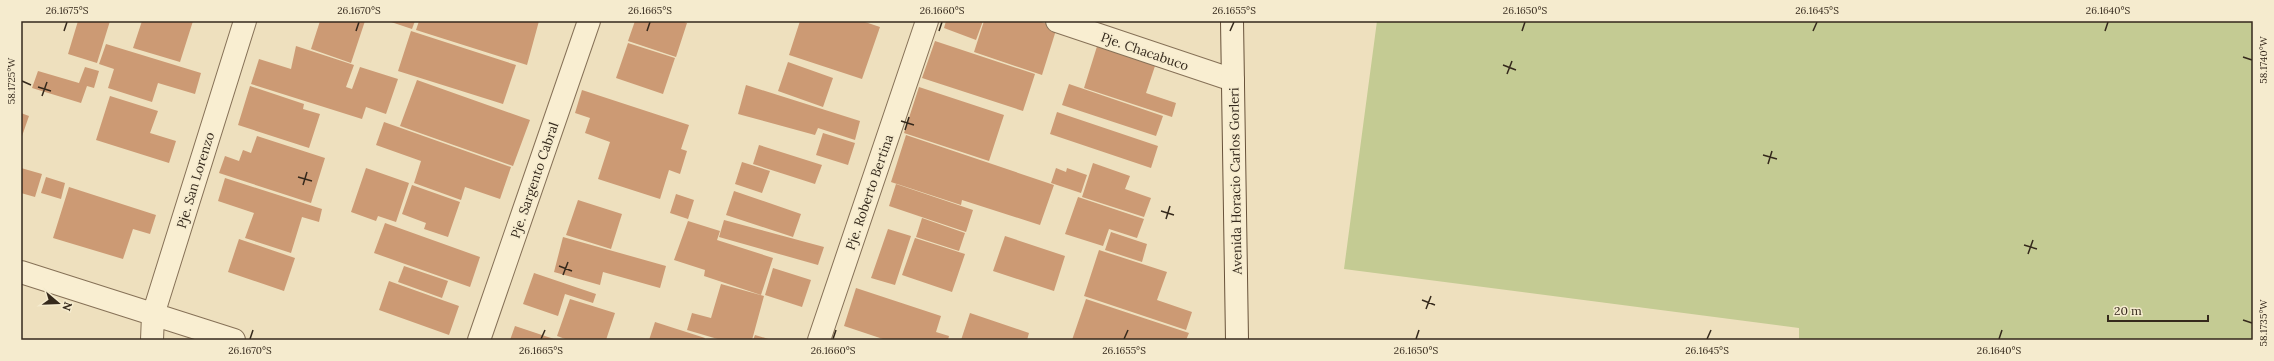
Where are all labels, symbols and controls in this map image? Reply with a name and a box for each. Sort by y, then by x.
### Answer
text: 26.1675°S [46,4,89,17]
text: 26.1670°S [337,4,381,17]
text: 26.1665°S [628,4,672,17]
text: 26.1660°S [920,4,965,17]
text: 26.1655°S [1212,4,1256,17]
text: 26.1650°S [1503,4,1548,17]
text: 26.1645°S [1795,4,1839,17]
text: 26.1640°S [2086,4,2131,17]
street label: Pje. Chacabuco [1099,28,1191,75]
text: 58.1740°W [2257,35,2270,84]
text: 58.1725°W [5,57,18,104]
street label: Avenida Horacio Carlos Gorleri [1225,87,1246,276]
street label: Pje. Sargento Cabral [507,119,562,240]
street label: Pje. San Lorenzo [173,129,218,230]
street label: Pje. Roberto Bertina [842,132,897,252]
north arrow [38,283,78,323]
scale bar [2108,297,2208,323]
text: 58.1735°W [2257,299,2270,346]
text: N [59,300,75,313]
text: 20 m [2114,303,2142,318]
text: 26.1670°S [228,344,272,357]
text: 26.1665°S [519,344,563,357]
text: 26.1660°S [811,344,856,357]
text: 26.1655°S [1102,344,1146,357]
text: 26.1650°S [1394,344,1439,357]
text: 26.1645°S [1685,344,1729,357]
text: 26.1640°S [1977,344,2022,357]

